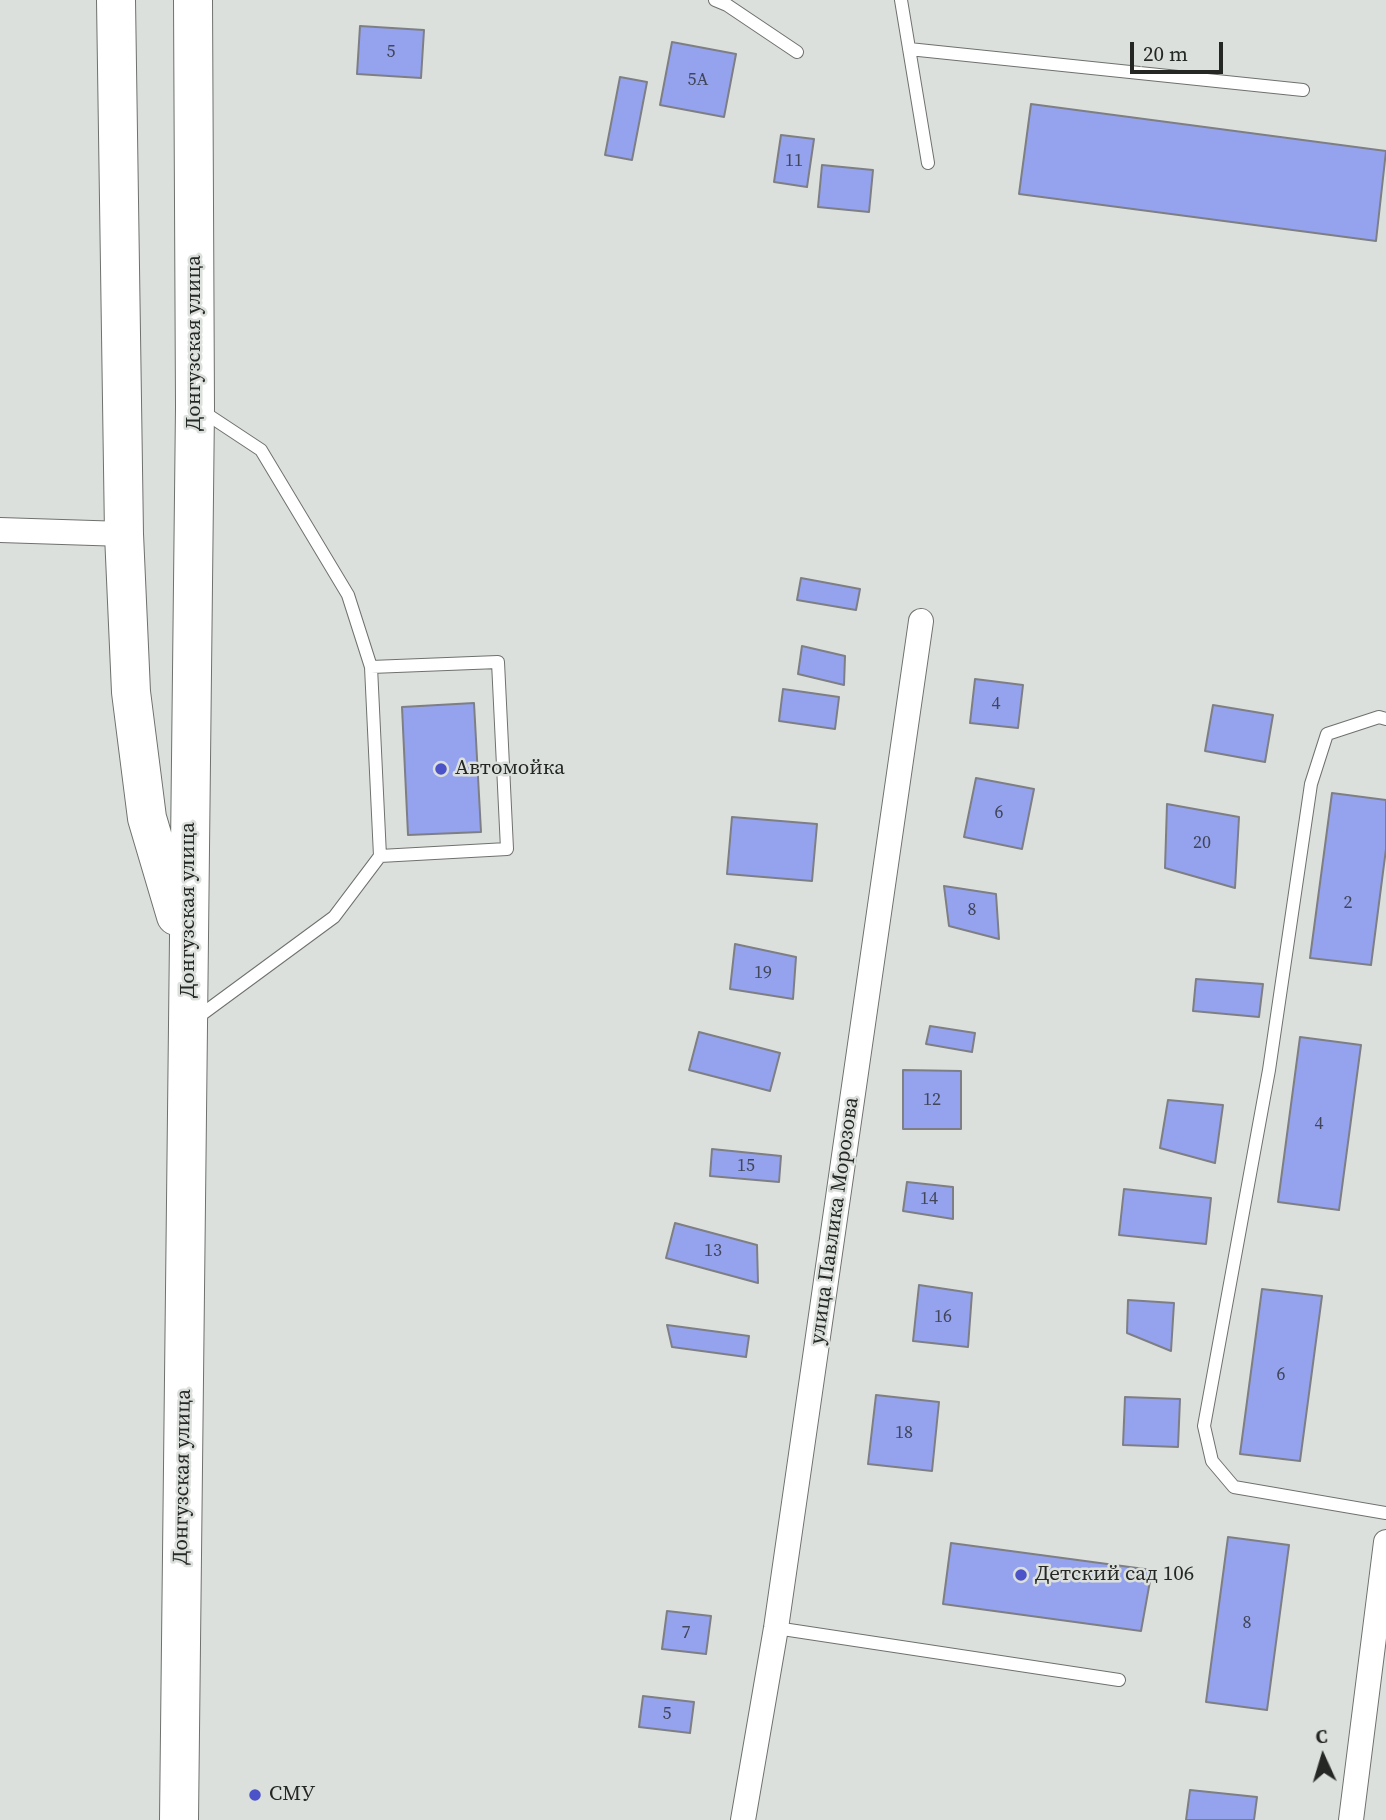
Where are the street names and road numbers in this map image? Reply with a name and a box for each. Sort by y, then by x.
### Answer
street label: Донгузская улица [182,255,208,431]
street label: Донгузская улица [176,822,202,998]
street label: улица Павлика Морозова [805,1096,865,1346]
street label: Донгузская улица [169,1389,197,1565]

